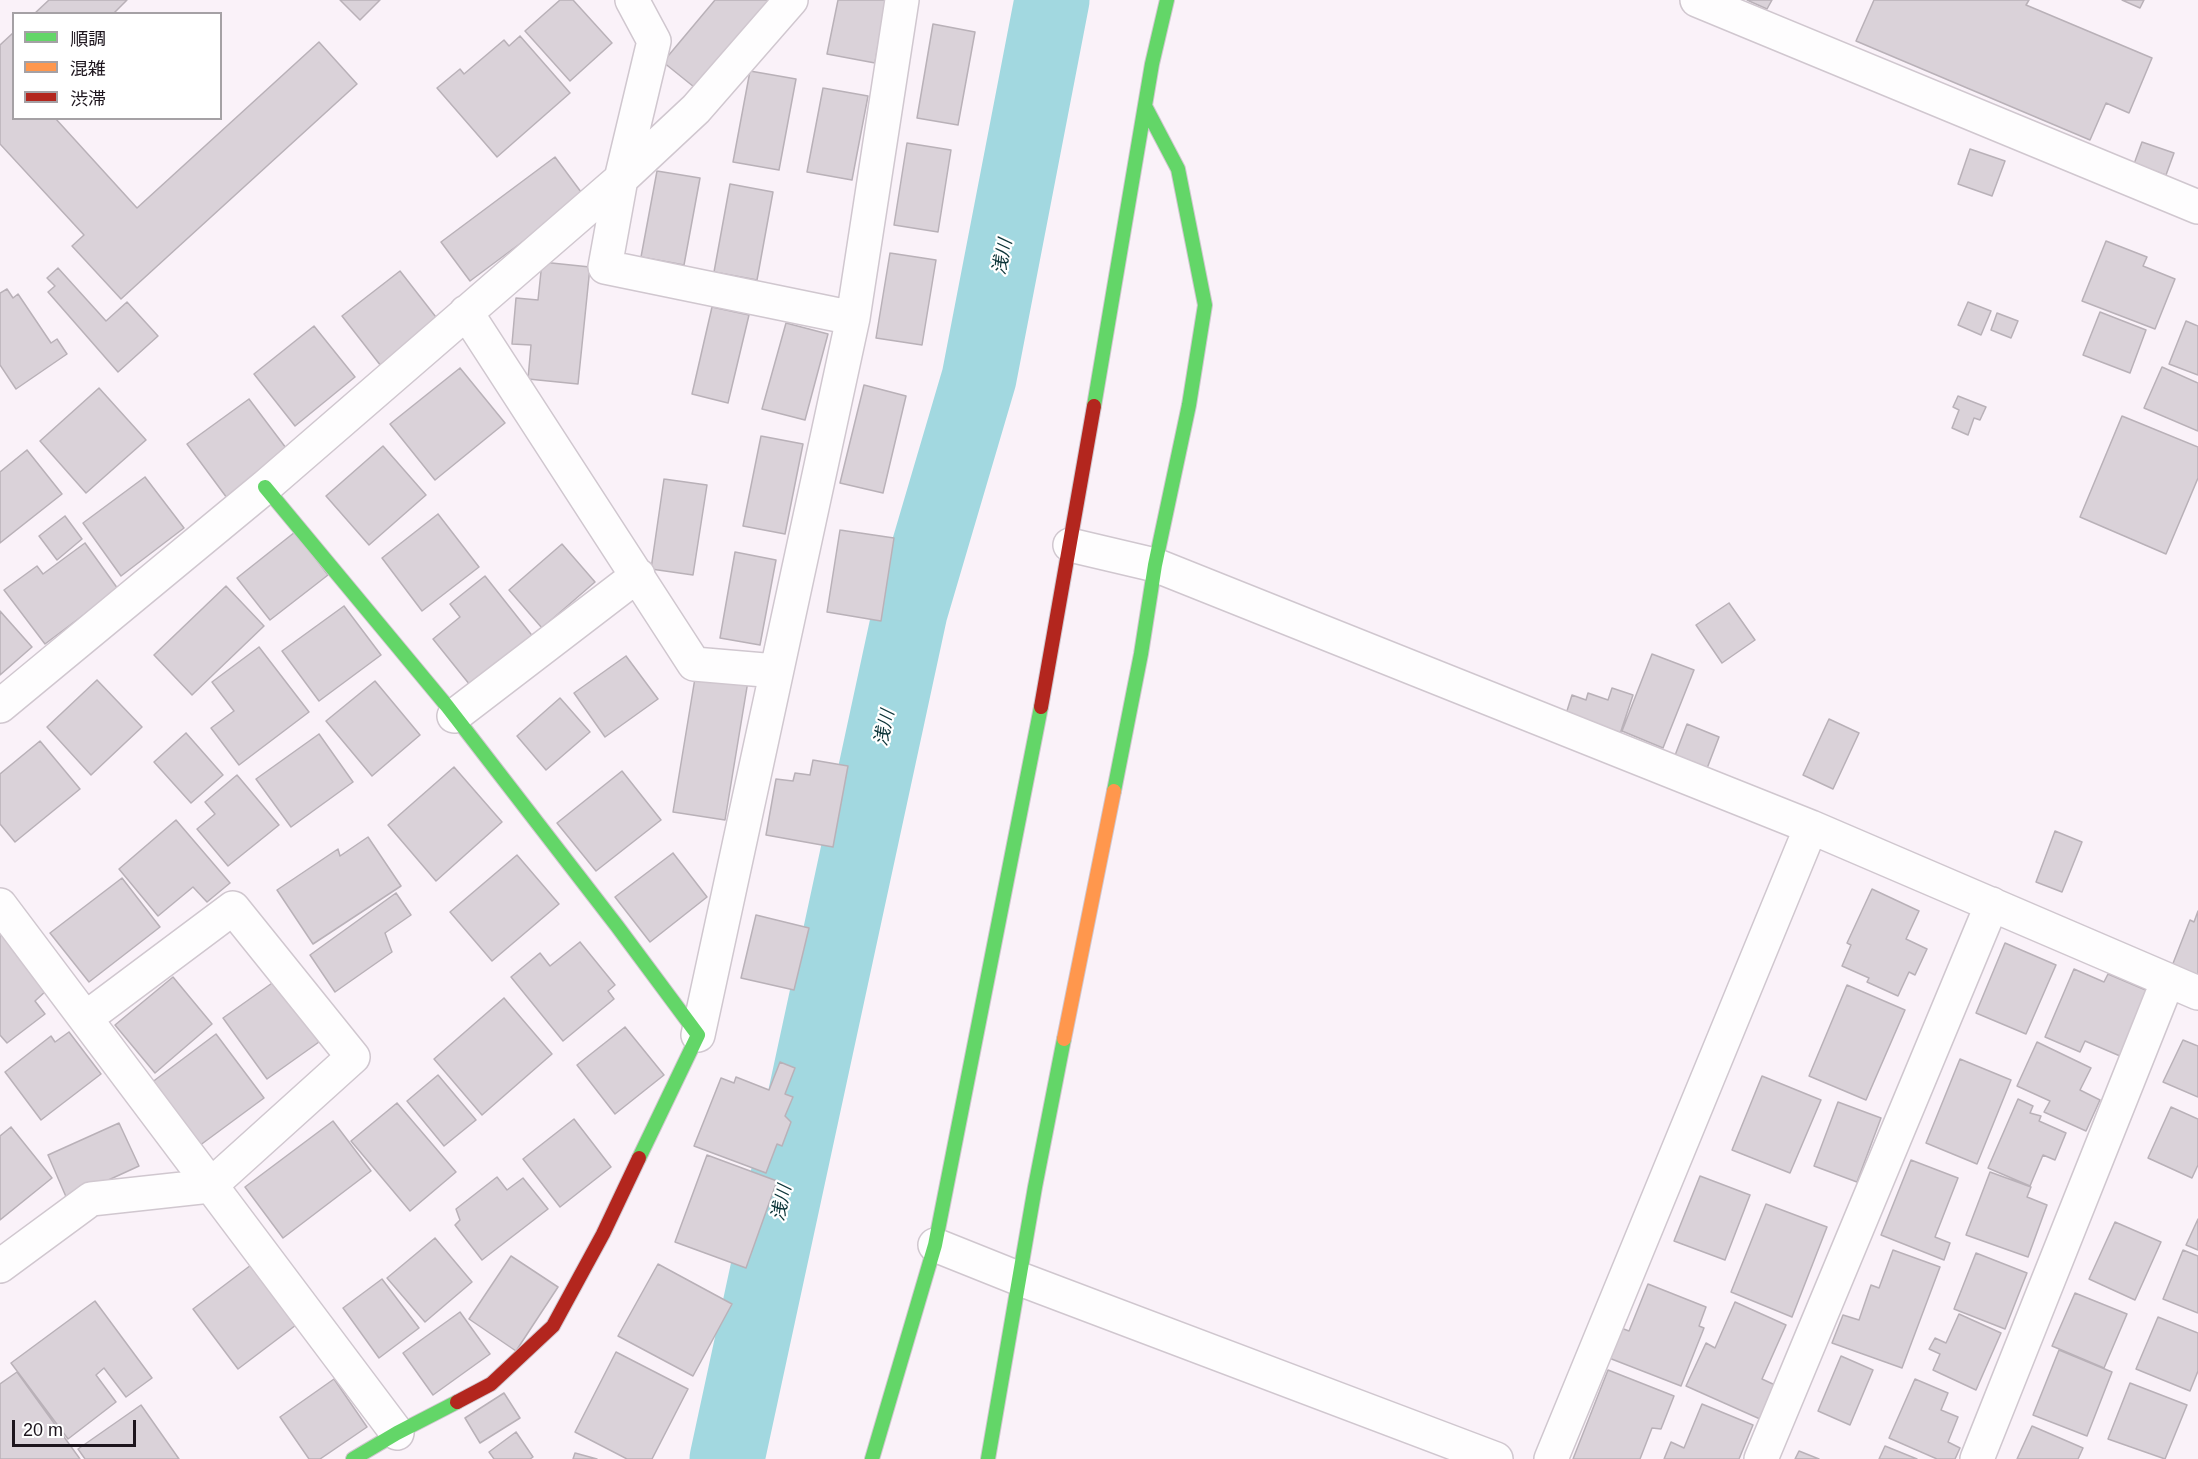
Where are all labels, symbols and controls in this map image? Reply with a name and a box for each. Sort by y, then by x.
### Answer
legend [12,12,222,120]
text: 順調 [70,29,106,49]
text: 混雑 [70,59,106,79]
text: 渋滞 [70,89,106,109]
water label: 浅川 [989,237,1017,277]
water label: 浅川 [871,708,899,748]
water label: 浅川 [768,1183,796,1223]
scale bar [15,1408,140,1446]
text: 20 m [23,1420,63,1440]

